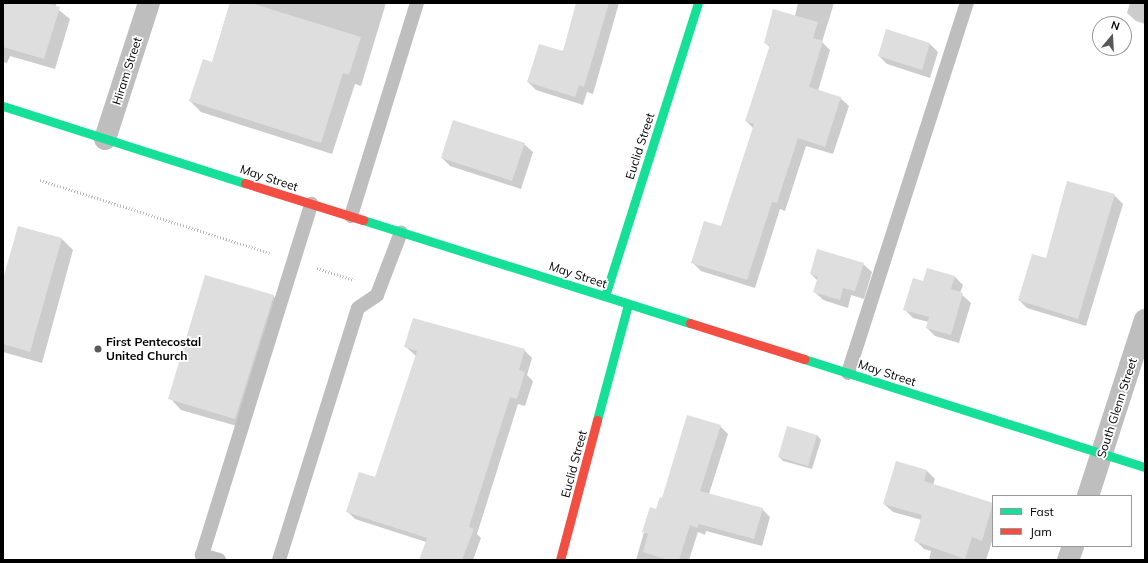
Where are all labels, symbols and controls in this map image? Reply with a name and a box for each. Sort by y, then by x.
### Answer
north arrow [1092,16,1132,56]
text: N [1109,18,1122,33]
street label: Hiram Street [109,35,145,107]
street label: Euclid Street [622,111,658,181]
street label: May Street [238,162,300,194]
street label: May Street [547,259,609,291]
place label: First Pentecostal United Church [106,335,201,363]
marker: First Pentecostal United Church [93,344,103,354]
street label: South Glenn Street [1094,356,1140,460]
street label: May Street [856,357,918,389]
street label: Euclid Street [558,429,590,499]
legend [992,495,1132,547]
text: Fast [1030,504,1054,519]
text: Jam [1030,524,1052,539]

